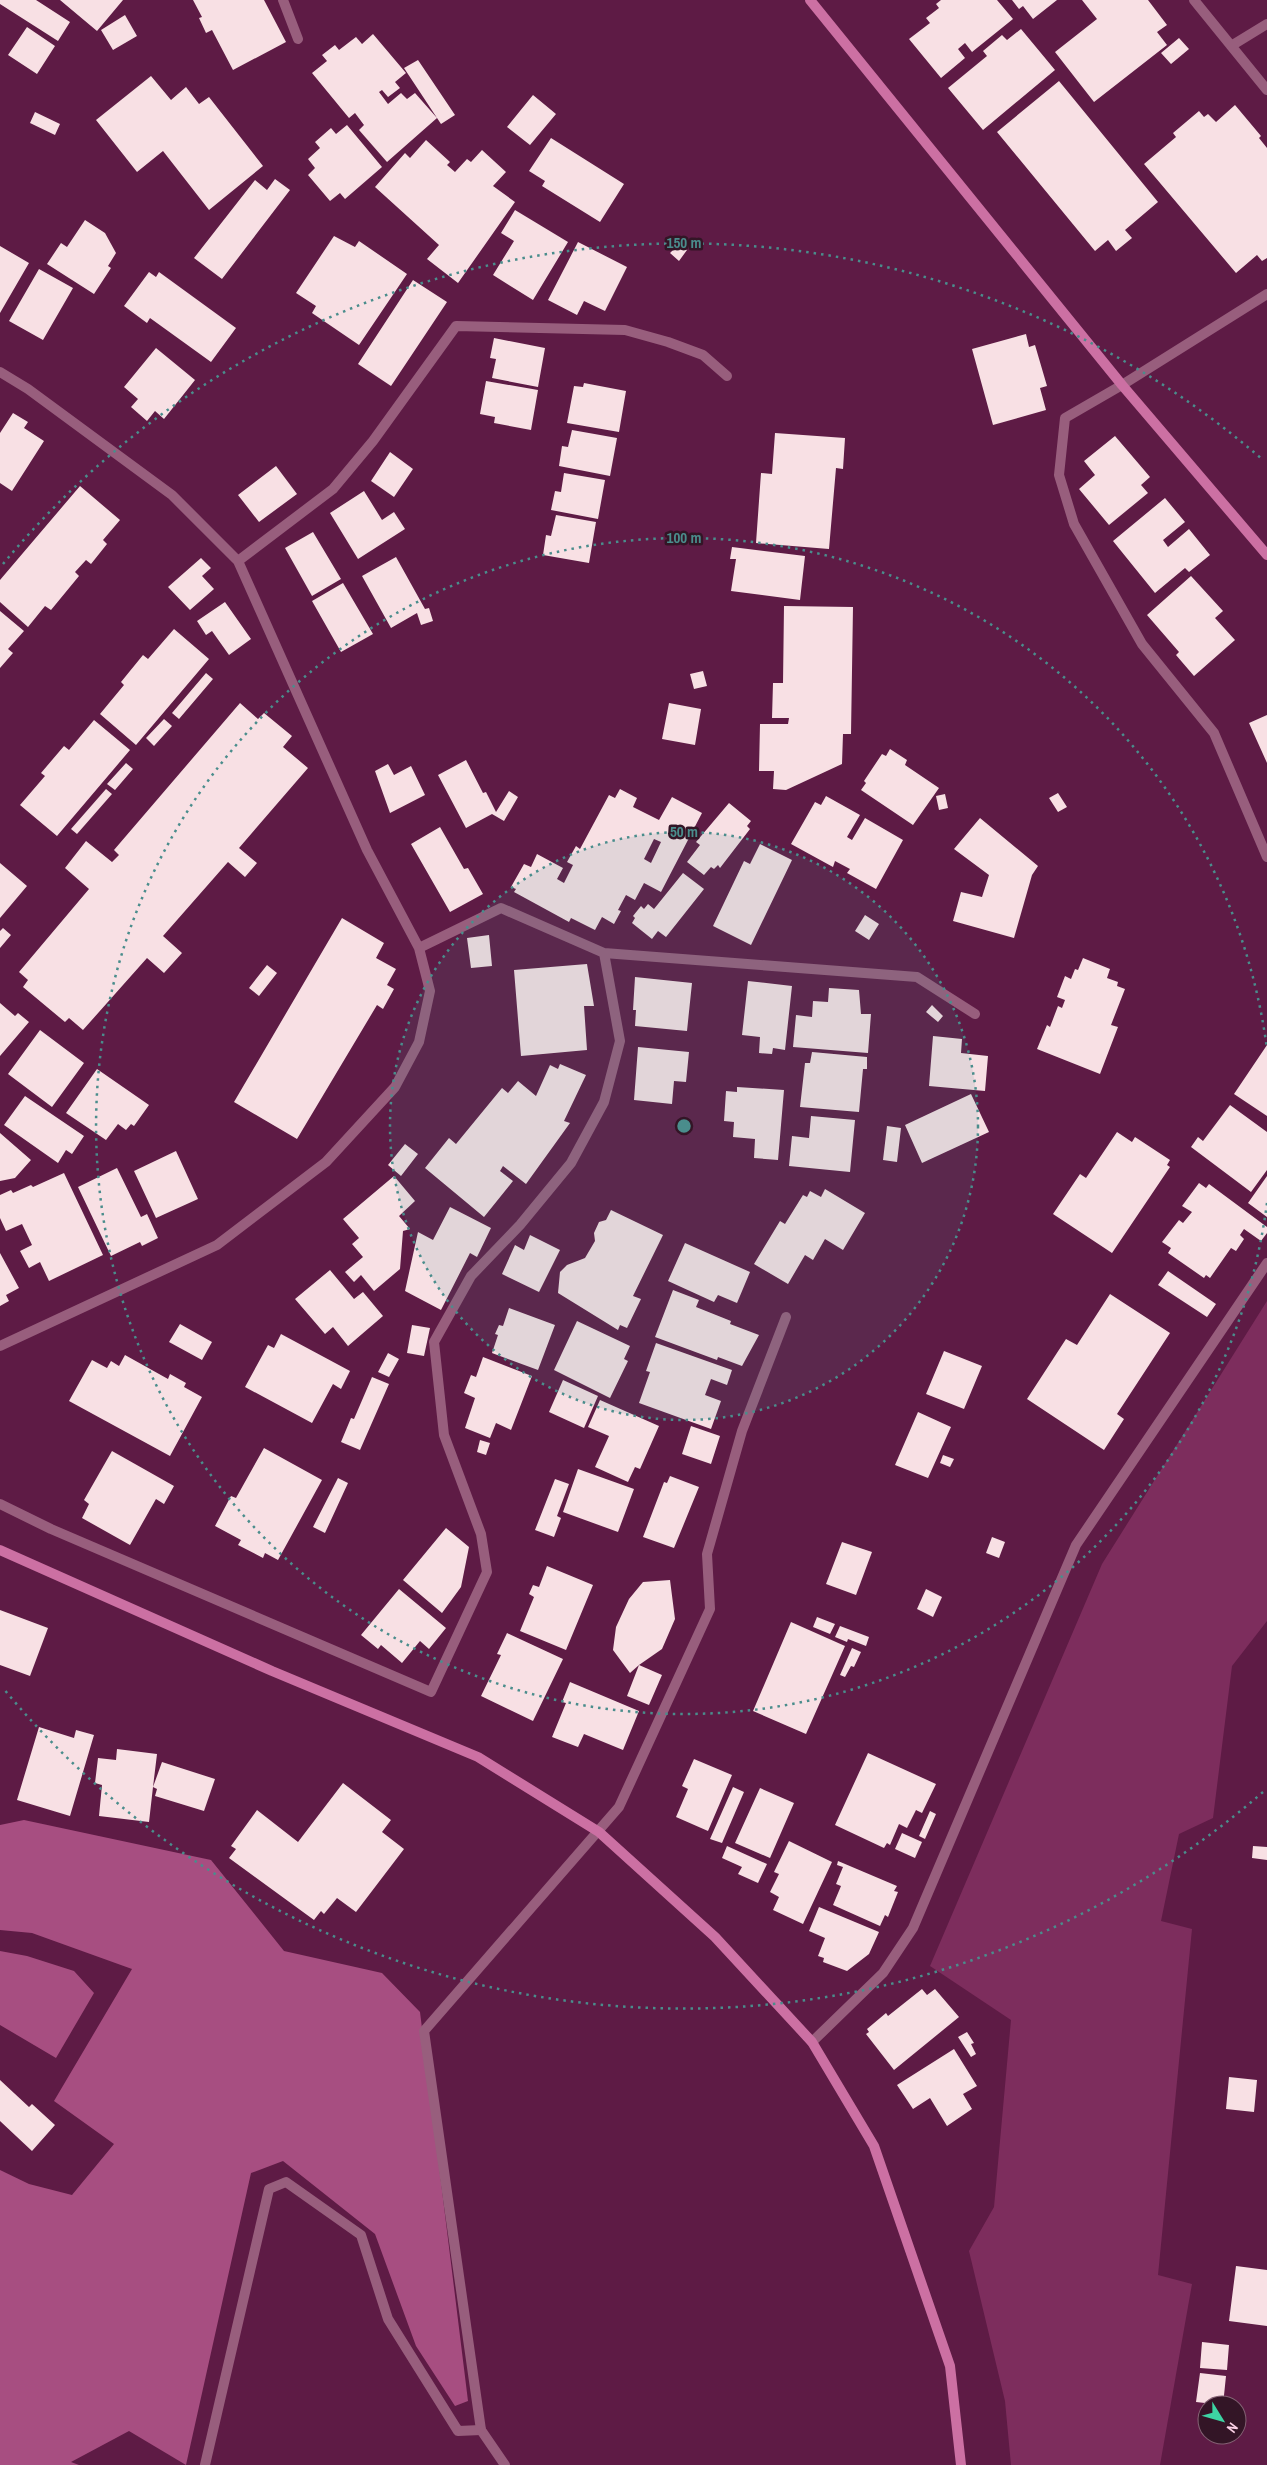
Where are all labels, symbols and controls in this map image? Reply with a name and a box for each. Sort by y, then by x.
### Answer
text: 150 m [667,232,701,253]
text: 100 m [667,527,701,548]
text: 50 m [670,821,698,842]
centre of rings [675,1117,693,1135]
north arrow [1197,2395,1247,2445]
text: N [1223,2419,1242,2437]

